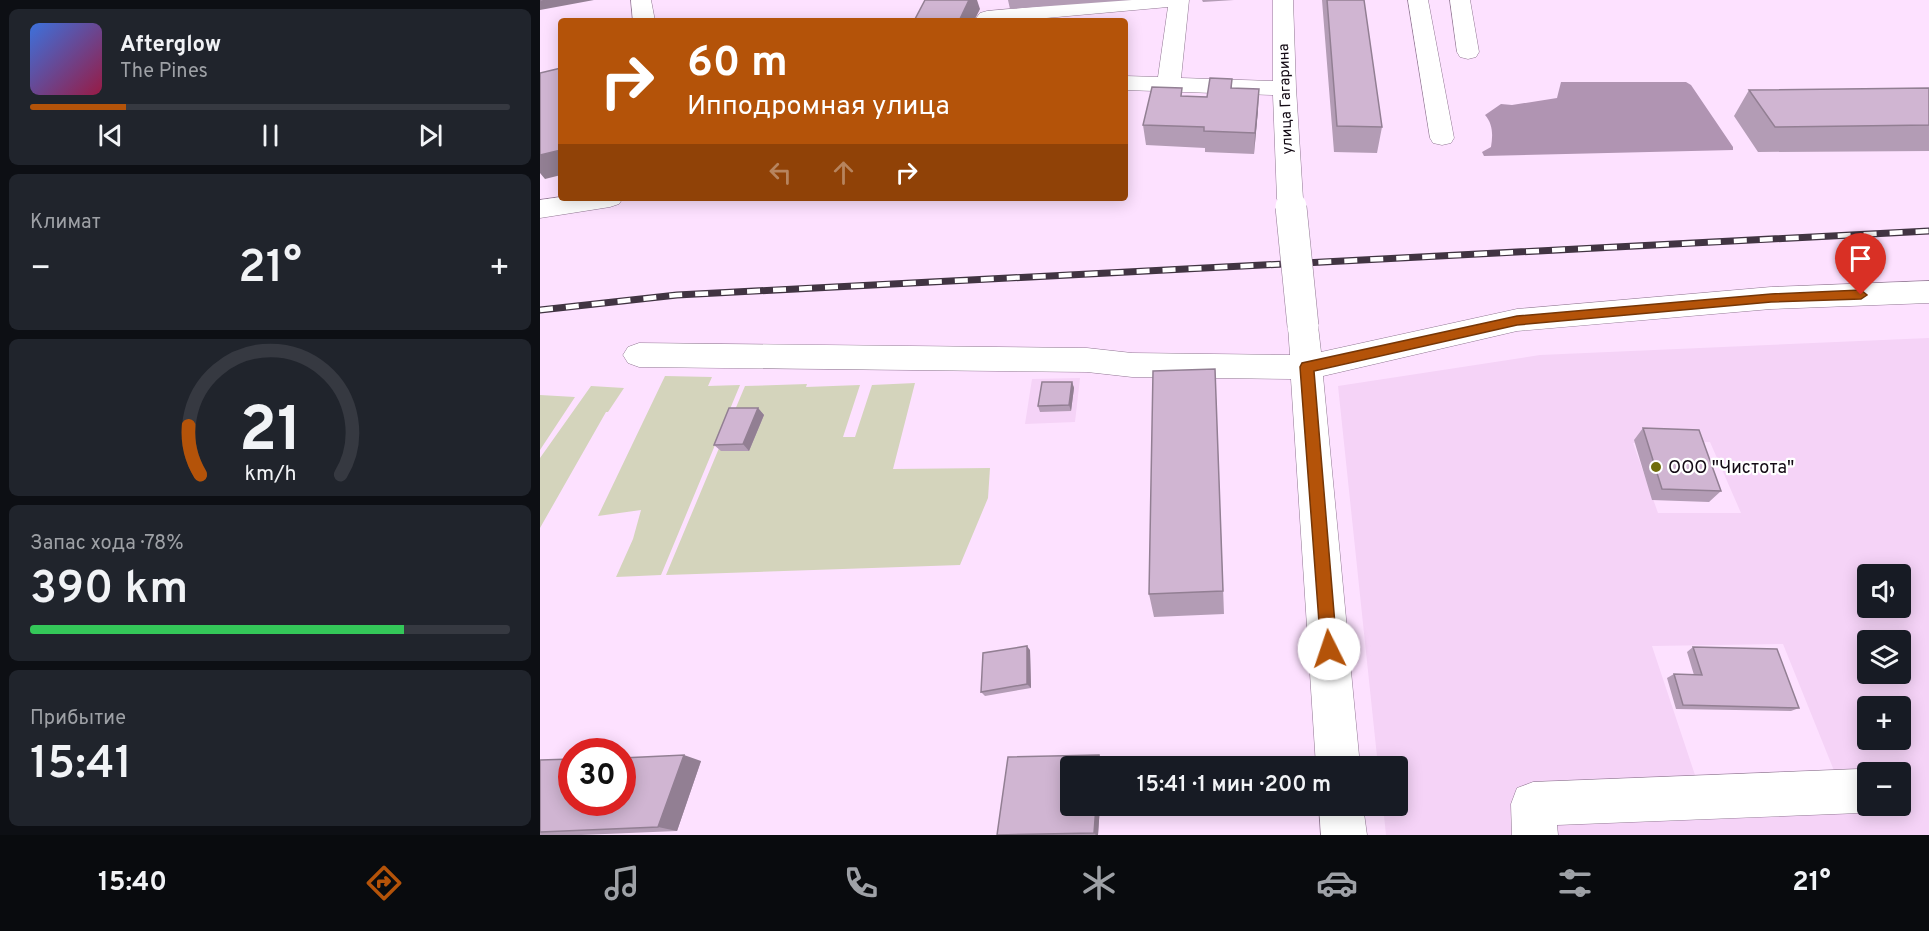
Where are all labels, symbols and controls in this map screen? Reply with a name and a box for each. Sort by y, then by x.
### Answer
text: Afterglow [120,32,221,59]
text: 60 m [687,38,788,91]
icon: right [588,42,666,120]
street label: улица Гагарина [1275,43,1298,155]
text: The Pines [120,59,208,85]
text: Ипподромная улица [687,90,950,124]
icon: previous [94,119,127,152]
icon: pause [254,119,287,152]
icon: next [414,119,447,152]
icon: left [764,156,797,189]
icon: ahead [827,156,860,189]
icon: right [890,156,923,189]
text: Климат [30,210,101,236]
pin [1835,233,1886,295]
text: 21° [238,241,302,298]
icon: arrive [1844,242,1877,275]
text: − [30,249,51,291]
text: + [489,249,510,291]
text: 21 [238,394,302,473]
place label: ООО "Чистота" [1668,457,1794,480]
marker: ООО "Чистота" [1649,460,1663,474]
text: km/h [244,461,296,488]
text: Запас хода · 78% [30,531,184,557]
text: 390 km [30,562,188,619]
map controls [1857,564,1911,816]
button: sound [1857,564,1911,618]
position arrow [1297,617,1361,681]
button: layers [1857,630,1911,684]
button: + [1857,696,1911,750]
text: Прибытие [30,706,126,732]
text: 15:41 [30,737,132,794]
speed limit sign: 30 [558,738,636,816]
button: − [1857,762,1911,816]
text: 15:41 · 1 мин · 200 m [1137,772,1331,799]
icon: directions [363,862,405,904]
icon: music [601,862,643,904]
icon: phone [840,862,882,904]
icon: climate [1078,862,1120,904]
icon: car [1316,862,1358,904]
icon: filters [1554,862,1596,904]
text: 15:40 [98,866,167,900]
text: 21° [1792,866,1831,900]

